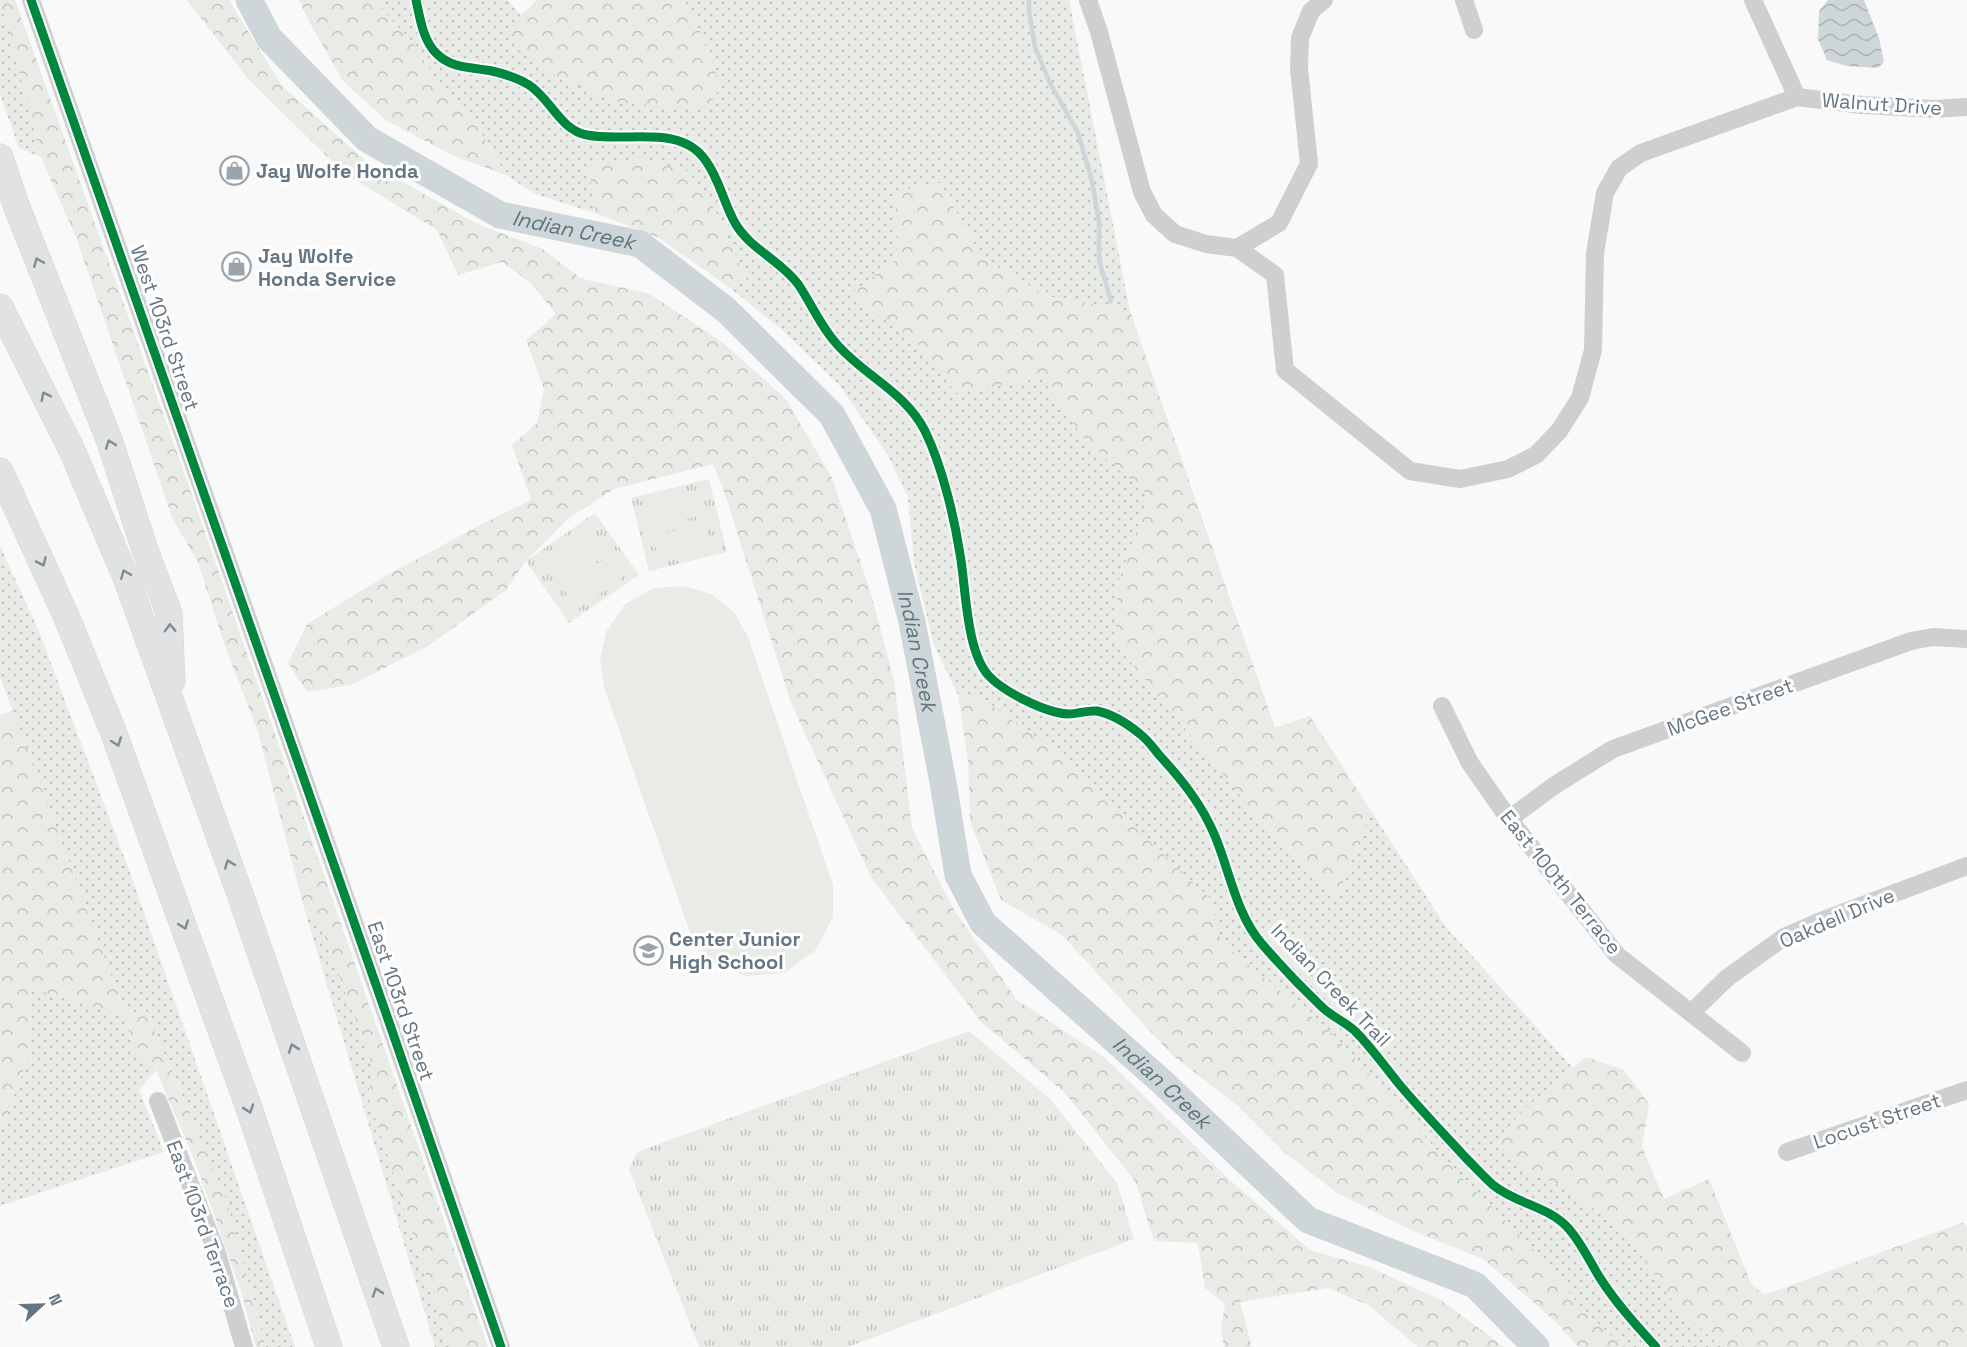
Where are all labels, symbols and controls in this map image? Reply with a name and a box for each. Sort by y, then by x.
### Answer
street label: Walnut Drive [1821,87,1943,121]
shop icon: Jay Wolfe Honda [219,155,251,187]
place label: Jay Wolfe Honda [256,158,419,184]
water label: Indian Creek [510,204,640,256]
street label: West 103rd Street [124,242,206,414]
place label: Jay Wolfe Honda Service [258,243,396,292]
shop icon: Jay Wolfe Honda Service [221,251,253,283]
one-way arrow [33,257,45,268]
one-way arrow [40,391,52,402]
one-way arrow [104,439,117,449]
one-way arrow [34,556,46,567]
one-way arrow [119,569,132,580]
water label: Indian Creek [891,586,944,717]
one-way arrow [163,624,176,633]
street label: McGee Street [1663,672,1797,742]
one-way arrow [110,736,123,747]
street label: East 100th Terrace [1495,804,1627,960]
one-way arrow [223,859,236,869]
street label: Oakdell Drive [1775,882,1899,954]
street label: East 103rd Street [362,918,440,1084]
street label: Indian Creek Trail [1266,918,1396,1052]
one-way arrow [176,919,189,930]
place label: Center Junior High School [669,926,800,975]
school or university icon: Center Junior High School [632,934,664,966]
water label: Indian Creek [1107,1030,1219,1136]
one-way arrow [287,1043,300,1054]
street label: Locust Street [1810,1087,1944,1155]
one-way arrow [242,1103,254,1114]
street label: East 103rd Terrace [161,1137,245,1311]
north arrow [12,1275,72,1335]
one-way arrow [371,1287,384,1298]
text: N [44,1291,67,1308]

